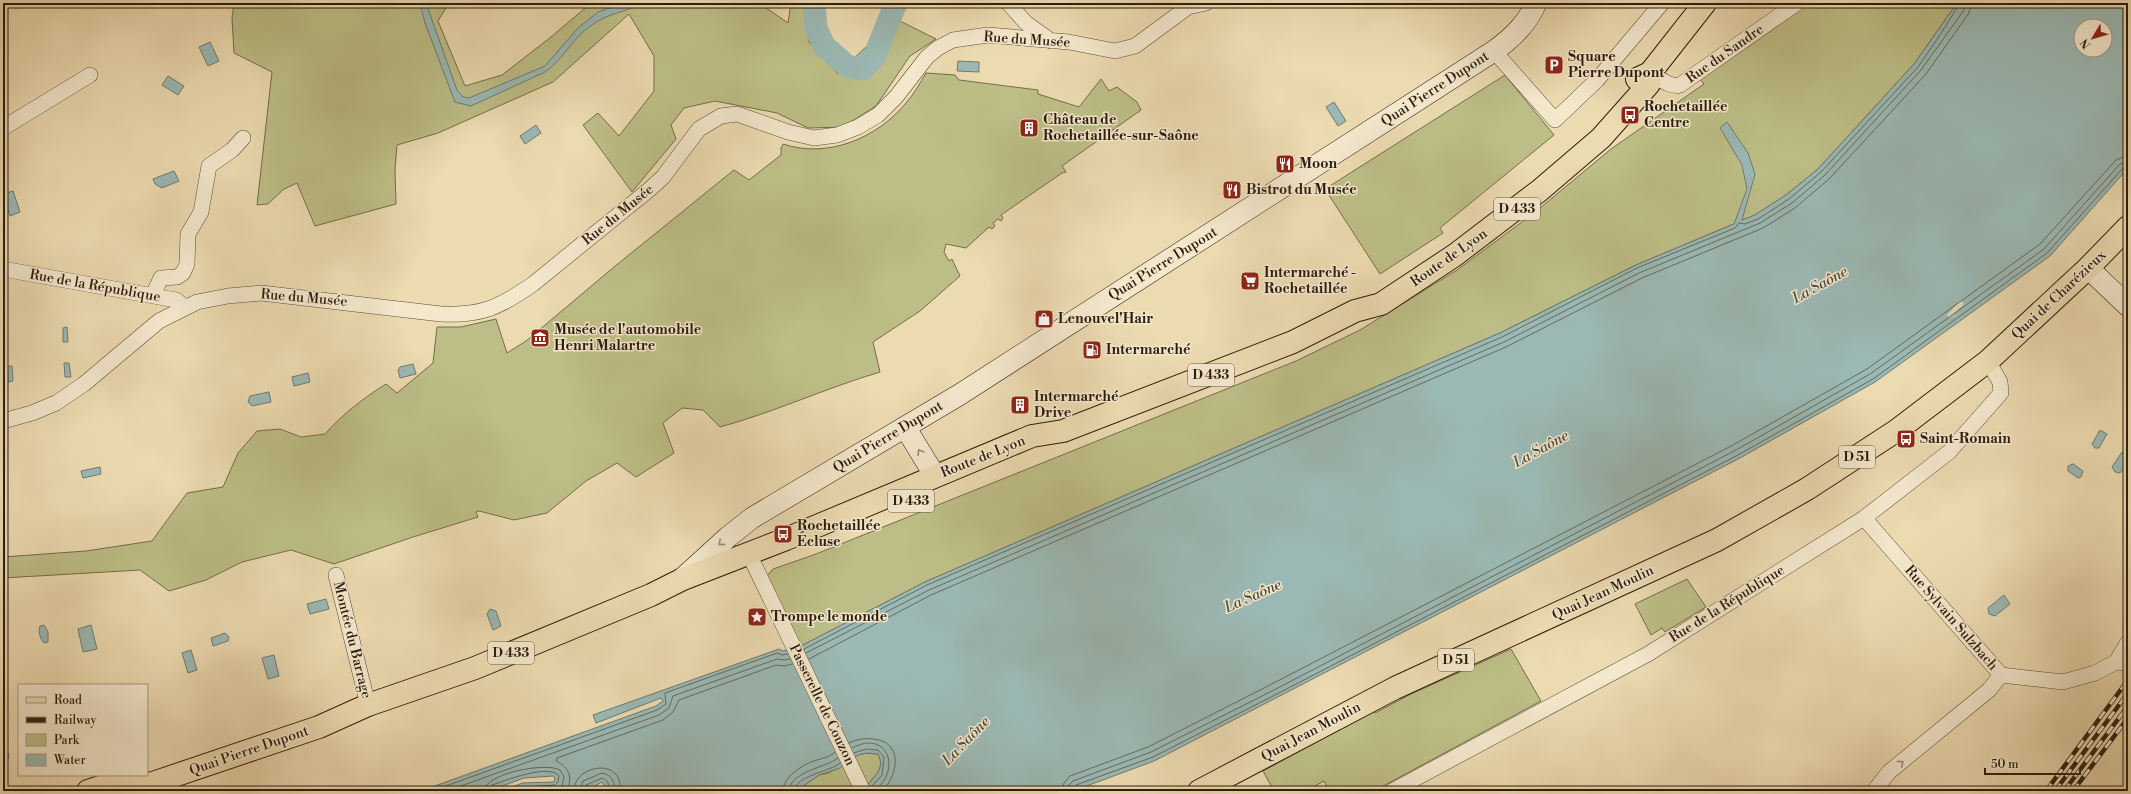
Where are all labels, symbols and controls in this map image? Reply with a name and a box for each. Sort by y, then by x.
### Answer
north arrow [2073,18,2113,58]
street label: Rue du Sandre [1683,21,1767,87]
street label: Rue du Musée [983,28,1071,52]
text: N [2078,36,2094,51]
street label: Quai Pierre Dupont [1378,47,1492,131]
place label: Square Pierre Dupont [1568,48,1665,82]
parking icon: Square Pierre Dupont [1543,54,1565,76]
place label: Rochetaillée Centre [1644,98,1728,132]
bus stop icon: Rochetaillée Centre [1619,104,1641,126]
place label: Château de Rochetaillée-sur-Saône [1043,111,1199,145]
building icon: Château de Rochetaillée-sur-Saône [1018,117,1040,139]
restaurant icon: Moon [1274,153,1296,175]
place label: Moon [1299,155,1337,173]
restaurant icon: Bistrot du Musée [1221,179,1243,201]
street label: Rue du Musée [579,181,657,249]
place label: Bistrot du Musée [1246,181,1357,199]
road number: D 433 [1494,198,1540,220]
street label: Quai Pierre Dupont [1105,223,1221,305]
street label: Route de Lyon [1407,225,1491,291]
street label: Quai de Charézieux [2008,246,2111,344]
water label: La Saône [1788,262,1851,308]
place label: Intermarché - Rochetaillée [1264,264,1356,298]
street label: Rue de la République [28,266,162,306]
supermarket icon: Intermarché - Rochetaillée [1239,270,1261,292]
street label: Rue du Musée [260,285,348,311]
shop icon: Lenouvel'Hair [1033,308,1055,330]
place label: Lenouvel'Hair [1058,310,1153,328]
place label: Musée de l'automobile Henri Malartre [554,321,702,355]
museum icon: Musée de l'automobile Henri Malartre [529,327,551,349]
fuel station icon: Intermarché [1081,339,1103,361]
place label: Intermarché [1106,341,1191,359]
road number: D 433 [1188,364,1234,386]
place label: Intermarché Drive [1034,388,1119,422]
building icon: Intermarché Drive [1009,394,1031,416]
street label: Quai Pierre Dupont [830,397,946,477]
water label: La Saône [1509,426,1572,472]
bus stop icon: Saint-Romain [1895,428,1917,450]
place label: Saint-Romain [1920,430,2011,448]
street label: Route de Lyon [938,432,1029,482]
road number: D 51 [1839,446,1875,468]
one-way arrow [917,449,925,456]
road number: D 433 [888,490,934,512]
place label: Rochetaillée Écluse [797,517,881,551]
bus stop icon: Rochetaillée Écluse [772,523,794,545]
one-way arrow [719,538,726,545]
street label: Quai Jean Moulin [1549,561,1657,624]
street label: Rue de la République [1666,561,1788,647]
street label: Rue Sylvain Sulzbach [1900,562,2002,675]
water label: La Saône [1221,575,1285,617]
street label: Montée du Barrage [329,580,375,700]
place icon: Trompe le monde [746,606,768,628]
place label: Trompe le monde [771,608,888,626]
street label: Passerelle de Couzon [785,641,859,769]
road number: D 433 [488,642,534,664]
road number: D 51 [1438,649,1474,671]
legend [18,684,148,776]
text: Road [54,693,82,708]
street label: Quai Jean Moulin [1258,698,1364,766]
text: Railway [54,713,96,728]
water label: La Saône [937,713,994,770]
street label: Quai Pierre Dupont [187,722,311,780]
text: Park [54,733,80,748]
scale bar [1985,750,2080,776]
text: Water [53,753,86,768]
text: 50 m [1991,757,2019,772]
one-way arrow [1896,760,1903,767]

